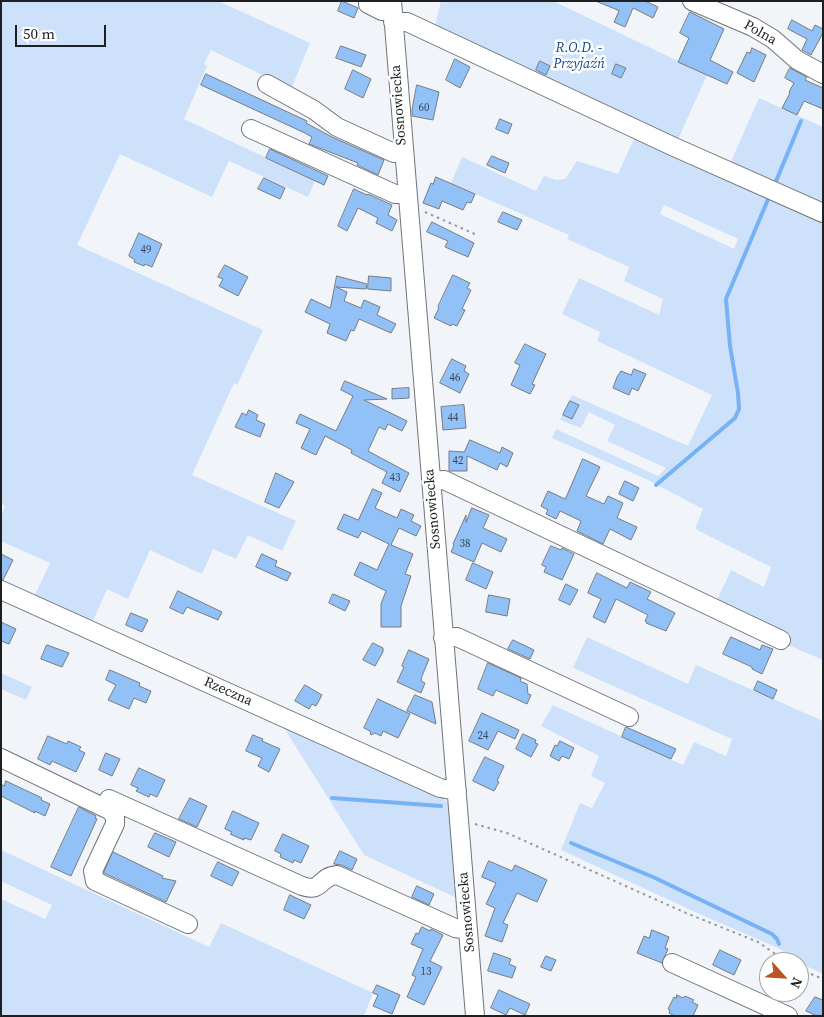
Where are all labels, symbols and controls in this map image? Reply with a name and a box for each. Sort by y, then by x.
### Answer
scale bar [18,15,109,47]
street label: Polna [741,17,779,49]
text: 50 m [23,23,55,44]
park label: R.O.D. - Przyjaźń [553,40,605,72]
street label: Sosnowiecka [388,64,410,146]
house number: 60 [419,101,429,115]
house number: 49 [141,243,151,257]
house number: 46 [450,371,460,385]
house number: 44 [448,411,458,425]
house number: 42 [453,454,463,468]
street label: Sosnowiecka [421,468,445,550]
house number: 43 [390,471,400,485]
house number: 38 [460,537,470,551]
street label: Rzeczna [201,674,255,710]
house number: 24 [478,729,488,743]
street label: Sosnowiecka [455,871,479,953]
north arrow [759,952,809,1002]
house number: 13 [421,965,431,979]
text: N [785,974,808,992]

